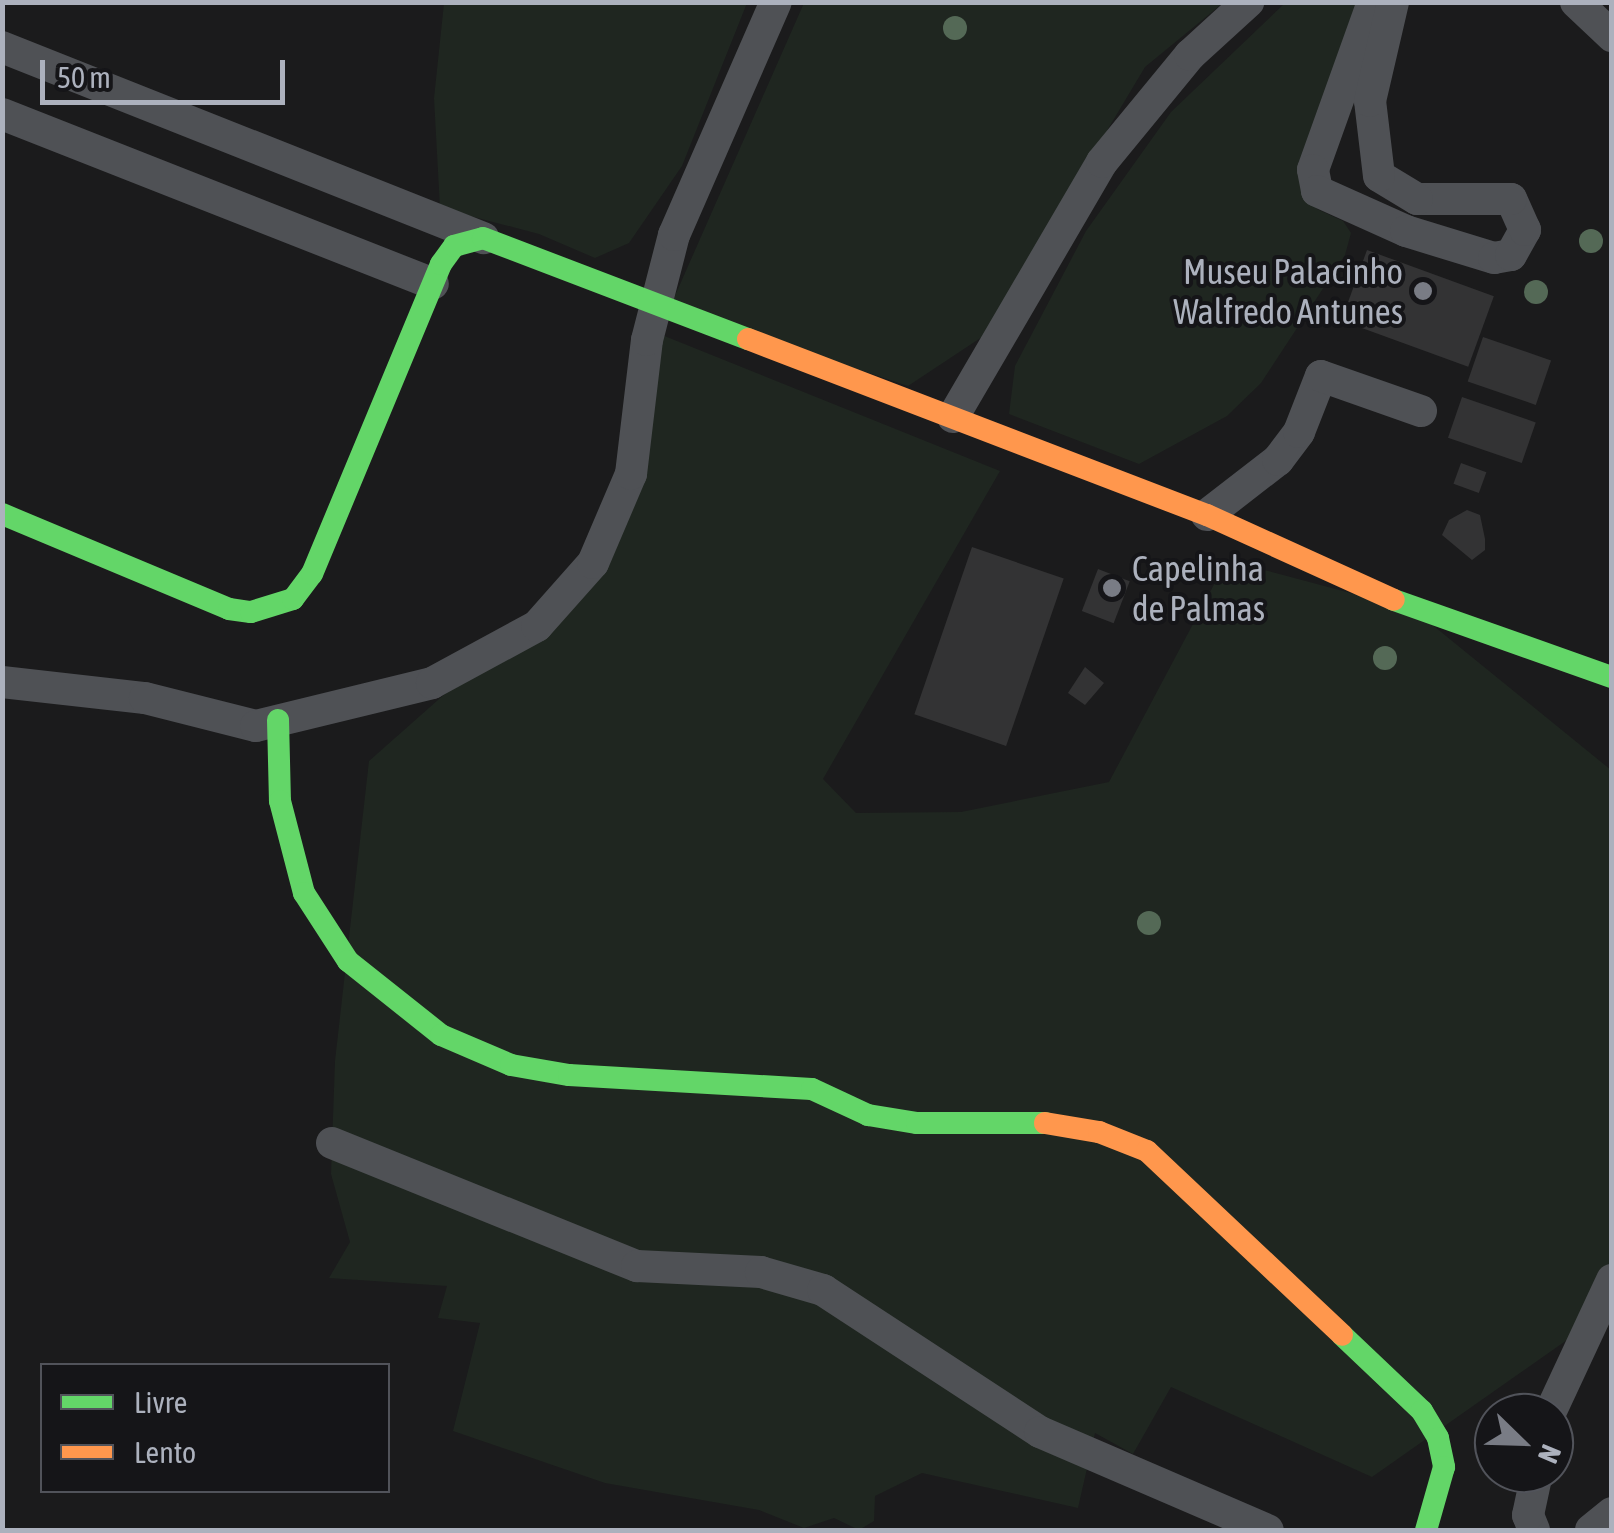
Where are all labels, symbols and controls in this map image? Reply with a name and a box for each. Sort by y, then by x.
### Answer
scale bar [45,40,290,102]
text: 50 m [57,60,111,94]
place label: Museu Palacinho Walfredo Antunes [1173,250,1403,332]
marker: Museu Palacinho Walfredo Antunes [1412,280,1434,302]
place label: Capelinha de Palmas [1132,547,1265,629]
marker: Capelinha de Palmas [1101,577,1123,599]
legend [40,1363,390,1493]
text: Livre [134,1385,187,1419]
north arrow [1474,1393,1574,1493]
text: Lento [134,1435,196,1469]
text: N [1532,1440,1568,1468]

